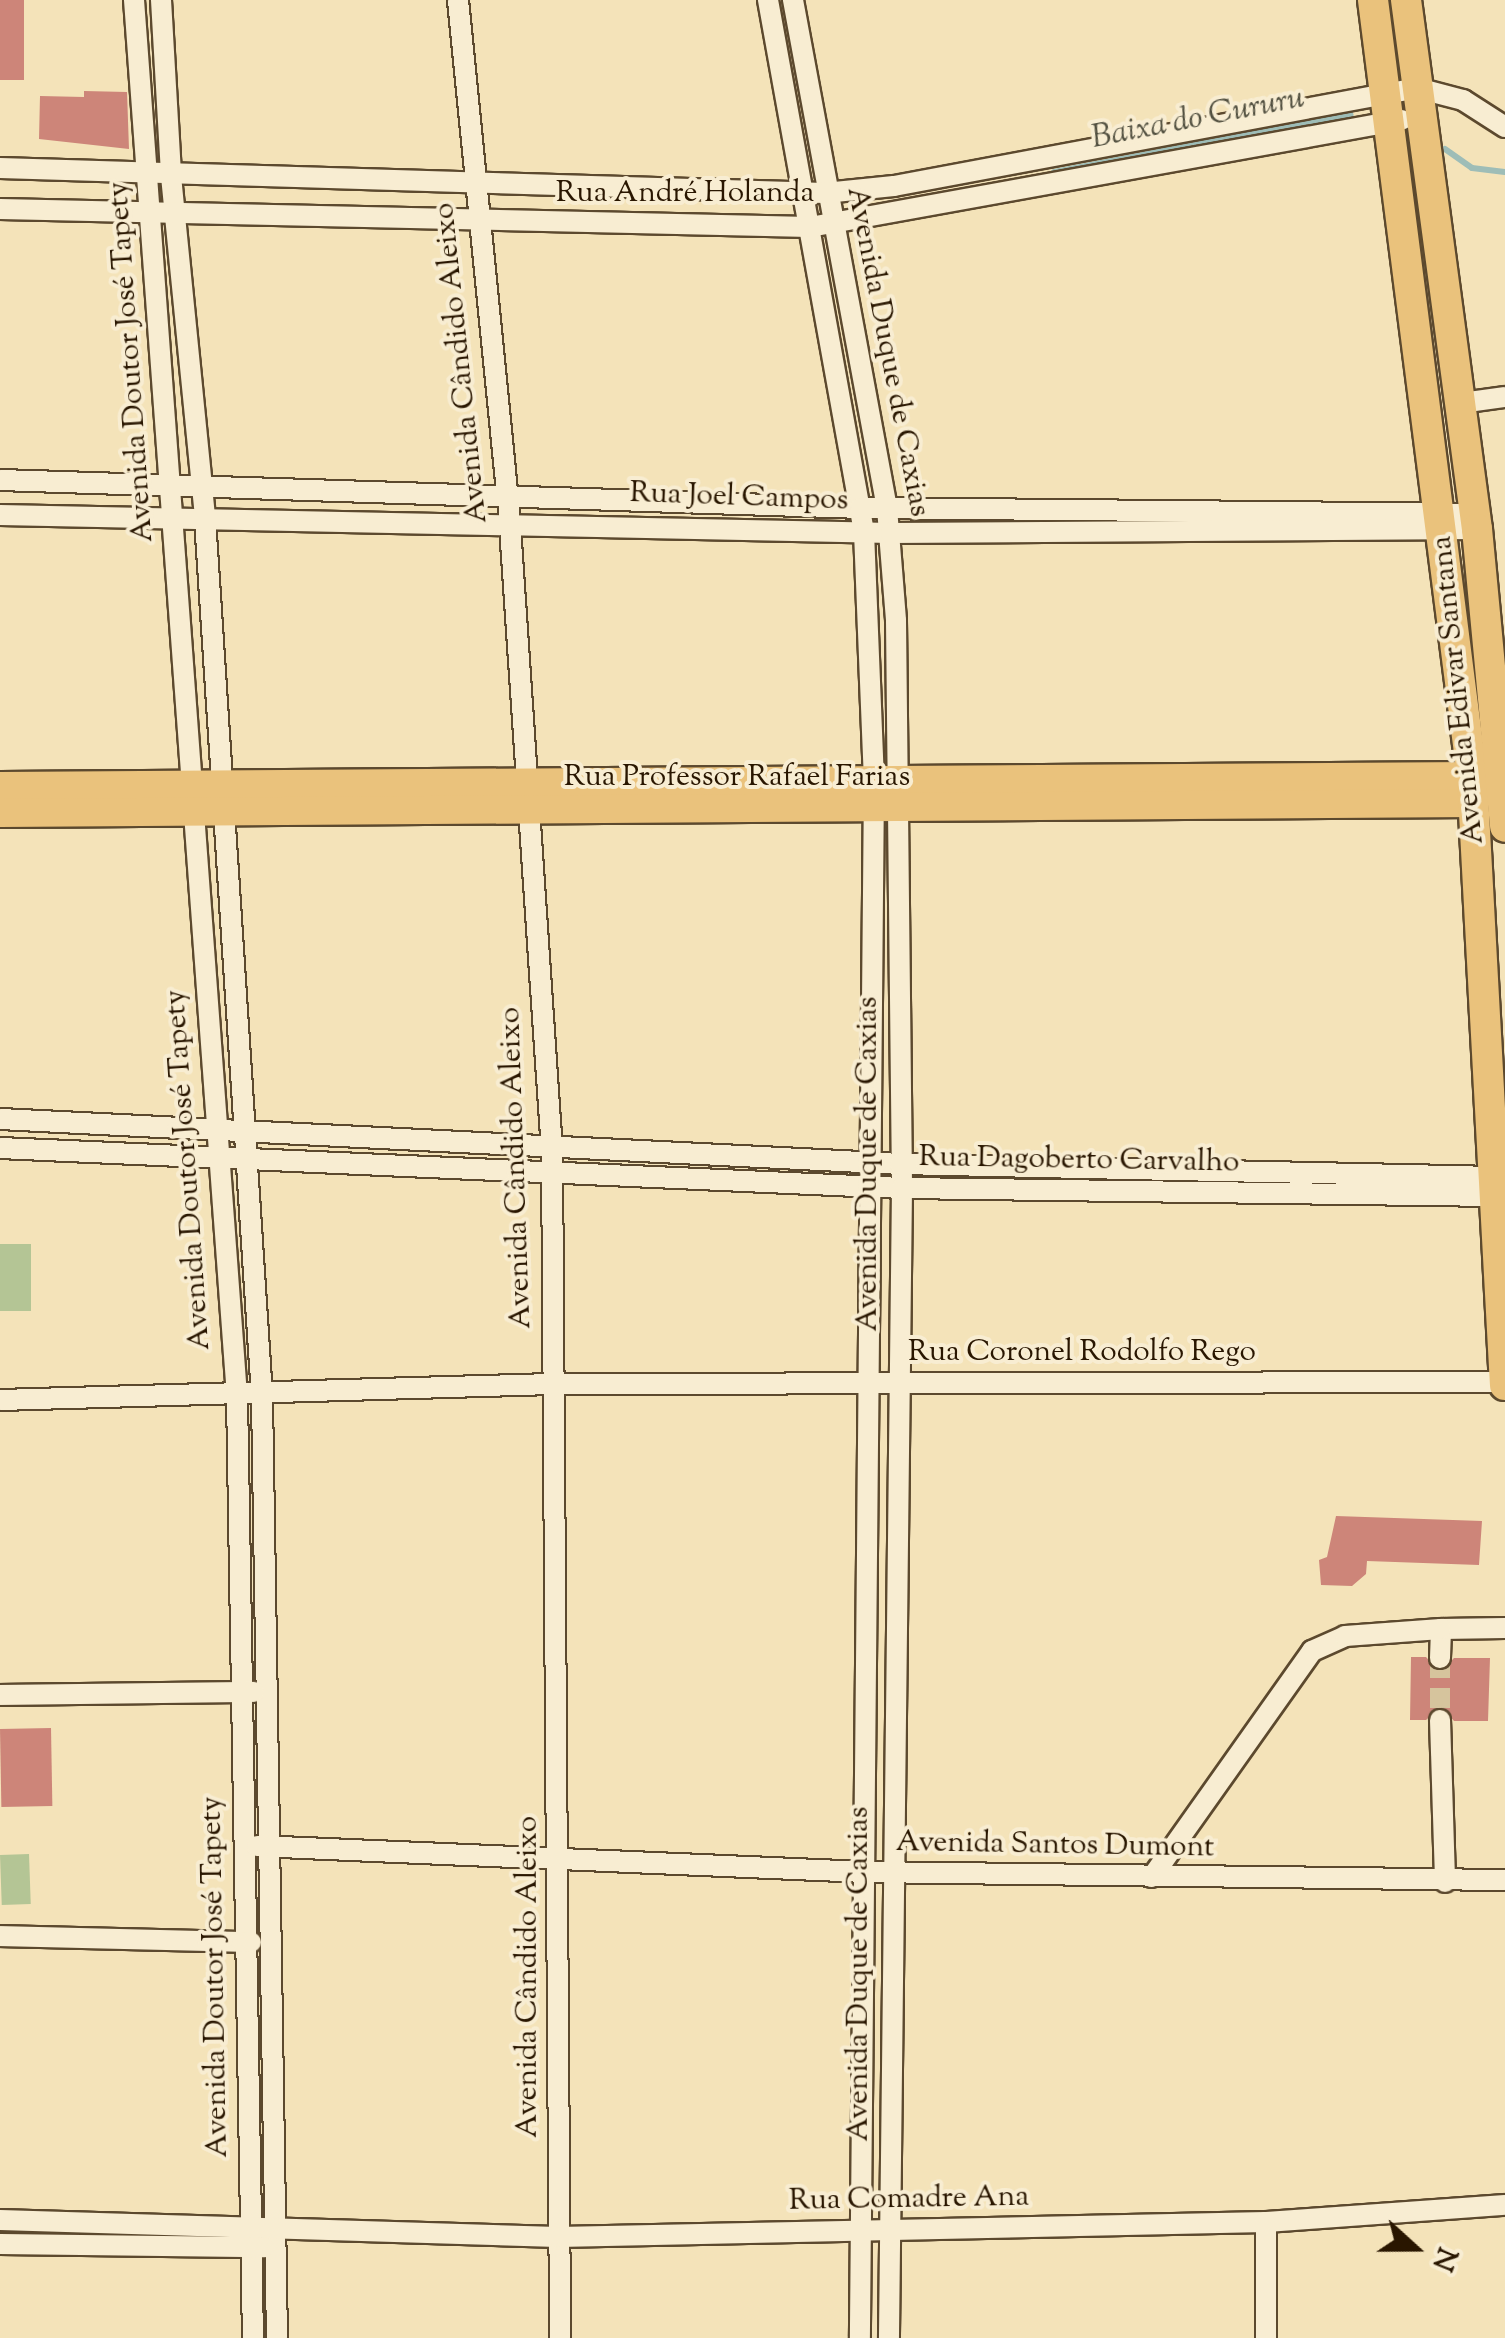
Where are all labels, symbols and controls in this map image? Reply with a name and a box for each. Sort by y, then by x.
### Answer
water label: Baixa do Cururu [1088,80,1308,158]
street label: Rua André Holanda [556,176,814,212]
street label: Avenida Doutor José Tapety [101,180,163,544]
street label: Avenida Duque de Caxias [837,184,937,520]
street label: Avenida Cândido Aleixo [427,201,497,525]
street label: Rua Joel Campos [629,476,849,520]
street label: Avenida Edivar Santana [1425,534,1493,846]
street label: Rua Professor Rafael Farias [564,760,910,796]
street label: Avenida Doutor José Tapety [158,988,220,1352]
street label: Avenida Duque de Caxias [851,996,887,1332]
street label: Avenida Cândido Aleixo [493,1006,541,1330]
street label: Rua Dagoberto Carvalho [918,1140,1240,1182]
street label: Rua Coronel Rodolfo Rego [908,1335,1256,1371]
street label: Avenida Doutor José Tapety [195,1796,237,2158]
street label: Avenida Duque de Caxias [842,1806,878,2142]
street label: Avenida Cândido Aleixo [511,1816,547,2138]
street label: Avenida Santos Dumont [895,1825,1215,1867]
street label: Rua Comadre Ana [789,2180,1029,2220]
north arrow [1365,2198,1465,2298]
text: N [1420,2241,1466,2276]

